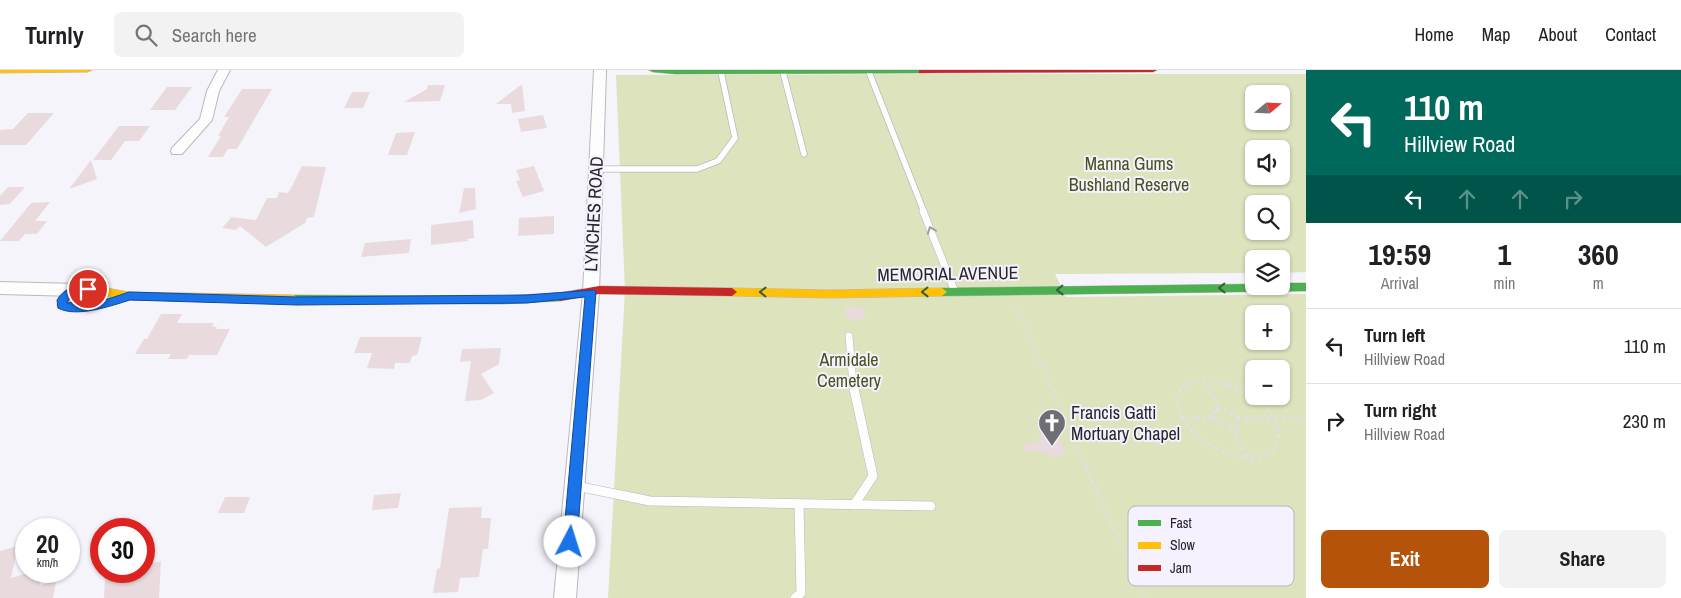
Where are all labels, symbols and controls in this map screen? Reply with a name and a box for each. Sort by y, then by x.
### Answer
search box [114,12,464,57]
text: Turnly [25,19,84,51]
icon: search [132,21,160,49]
text: Search here [172,22,257,48]
text: Home [1414,22,1454,47]
text: Map [1482,22,1511,47]
text: About [1539,22,1577,47]
text: Contact [1605,22,1656,47]
text: 110 m [1404,84,1484,131]
north arrow [1245,85,1290,130]
map controls [1245,85,1290,405]
icon: left [1321,90,1386,155]
text: Hillview Road [1404,129,1515,159]
button: sound [1245,140,1290,185]
park label: Manna Gums Bushland Reserve [1069,151,1189,197]
street label: LYNCHES ROAD [578,156,609,272]
icon: left [1400,185,1428,213]
icon: ahead [1453,185,1481,213]
icon: ahead [1506,185,1534,213]
icon: right [1559,185,1587,213]
button: search [1245,195,1290,240]
one-way arrow [927,226,937,235]
text: 19:59 [1368,234,1431,274]
text: 1 [1498,234,1511,274]
text: 360 [1578,234,1619,274]
button: layers [1245,250,1290,295]
street label: MEMORIAL AVENUE [877,260,1019,287]
pin [67,268,109,310]
text: Arrival [1381,272,1419,294]
text: min [1493,272,1515,294]
text: m [1593,272,1604,294]
icon: arrive [74,275,102,303]
one-way arrow [1218,282,1226,293]
one-way arrow [1056,285,1064,295]
one-way arrow [758,287,766,298]
one-way arrow [921,287,928,297]
button: + [1245,305,1290,350]
text: Turn left [1364,322,1425,348]
icon: left [1321,332,1349,360]
text: 110 m [1624,333,1666,359]
park label: Armidale Cemetery [817,347,882,393]
text: Hillview Road [1364,348,1445,370]
button: − [1245,360,1290,405]
text: Turn right [1364,397,1436,423]
place label: Francis Gatti Mortuary Chapel [1071,400,1180,446]
icon: right [1321,407,1349,435]
church icon: Francis Gatti Mortuary Chapel [1037,408,1067,447]
text: 230 m [1623,408,1666,434]
text: Hillview Road [1364,423,1445,445]
legend [1128,506,1294,586]
text: Fast [1170,514,1192,532]
position arrow [543,515,595,567]
speed limit sign: 30 [90,518,155,583]
text: 20 [36,527,59,561]
button: Exit [1321,530,1489,588]
button: Share [1499,530,1666,588]
text: Slow [1170,536,1196,554]
text: km/h [37,555,58,571]
text: Jam [1170,559,1192,577]

